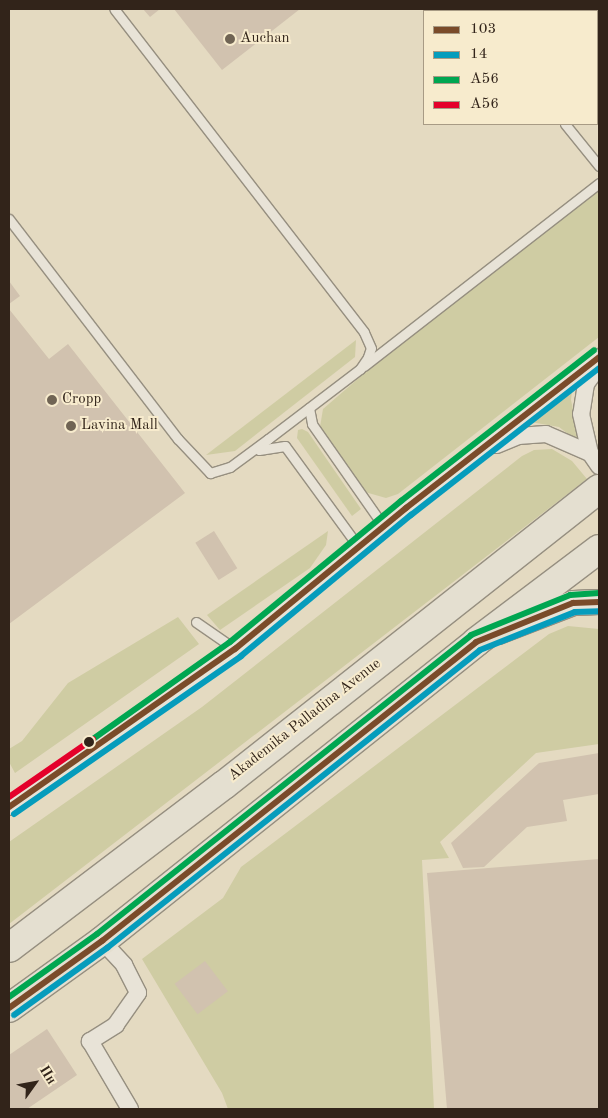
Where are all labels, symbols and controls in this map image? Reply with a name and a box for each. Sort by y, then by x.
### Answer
legend [423,10,598,125]
text: 103 [470,22,496,37]
place label: Auchan [240,30,290,48]
marker: Auchan [224,33,236,45]
text: 14 [470,47,487,62]
text: А56 [470,72,499,87]
text: A56 [470,97,499,112]
place label: Cropp [62,391,101,409]
marker: Cropp [46,394,58,406]
place label: Lavina Mall [81,417,158,435]
marker: Lavina Mall [65,420,77,432]
street label: Akademika Palladina Avenue [225,655,385,785]
unlabelled marker [84,737,94,747]
north arrow [10,1058,60,1108]
text: Пн [37,1063,59,1087]

